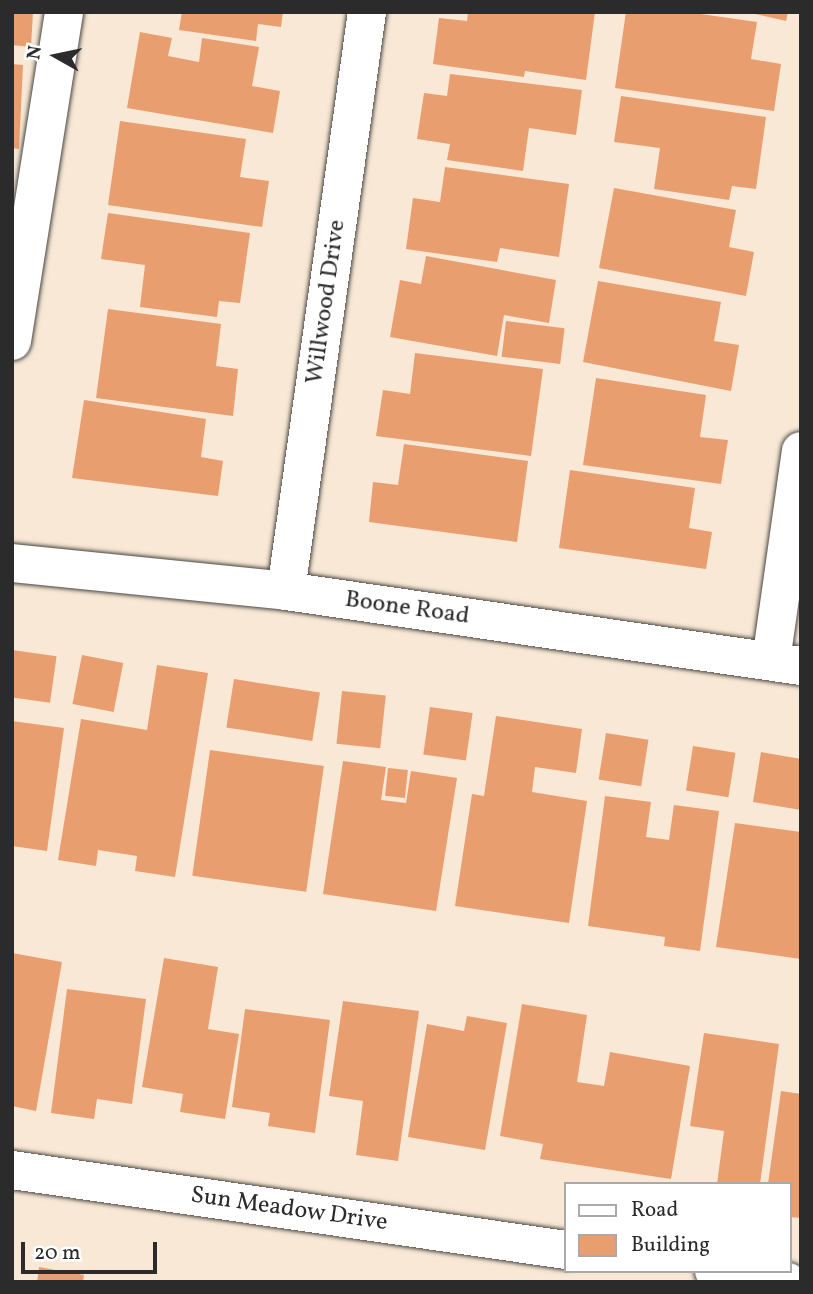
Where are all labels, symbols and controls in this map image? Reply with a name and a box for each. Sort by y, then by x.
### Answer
north arrow [21,21,91,91]
text: N [21,44,49,62]
street label: Willwood Drive [301,218,353,386]
street label: Boone Road [343,586,471,632]
street label: Sun Meadow Drive [188,1182,390,1238]
legend [564,1182,792,1273]
text: Road [631,1196,678,1225]
scale bar [24,1228,161,1272]
text: Building [631,1231,710,1260]
text: 20 m [34,1239,80,1268]

